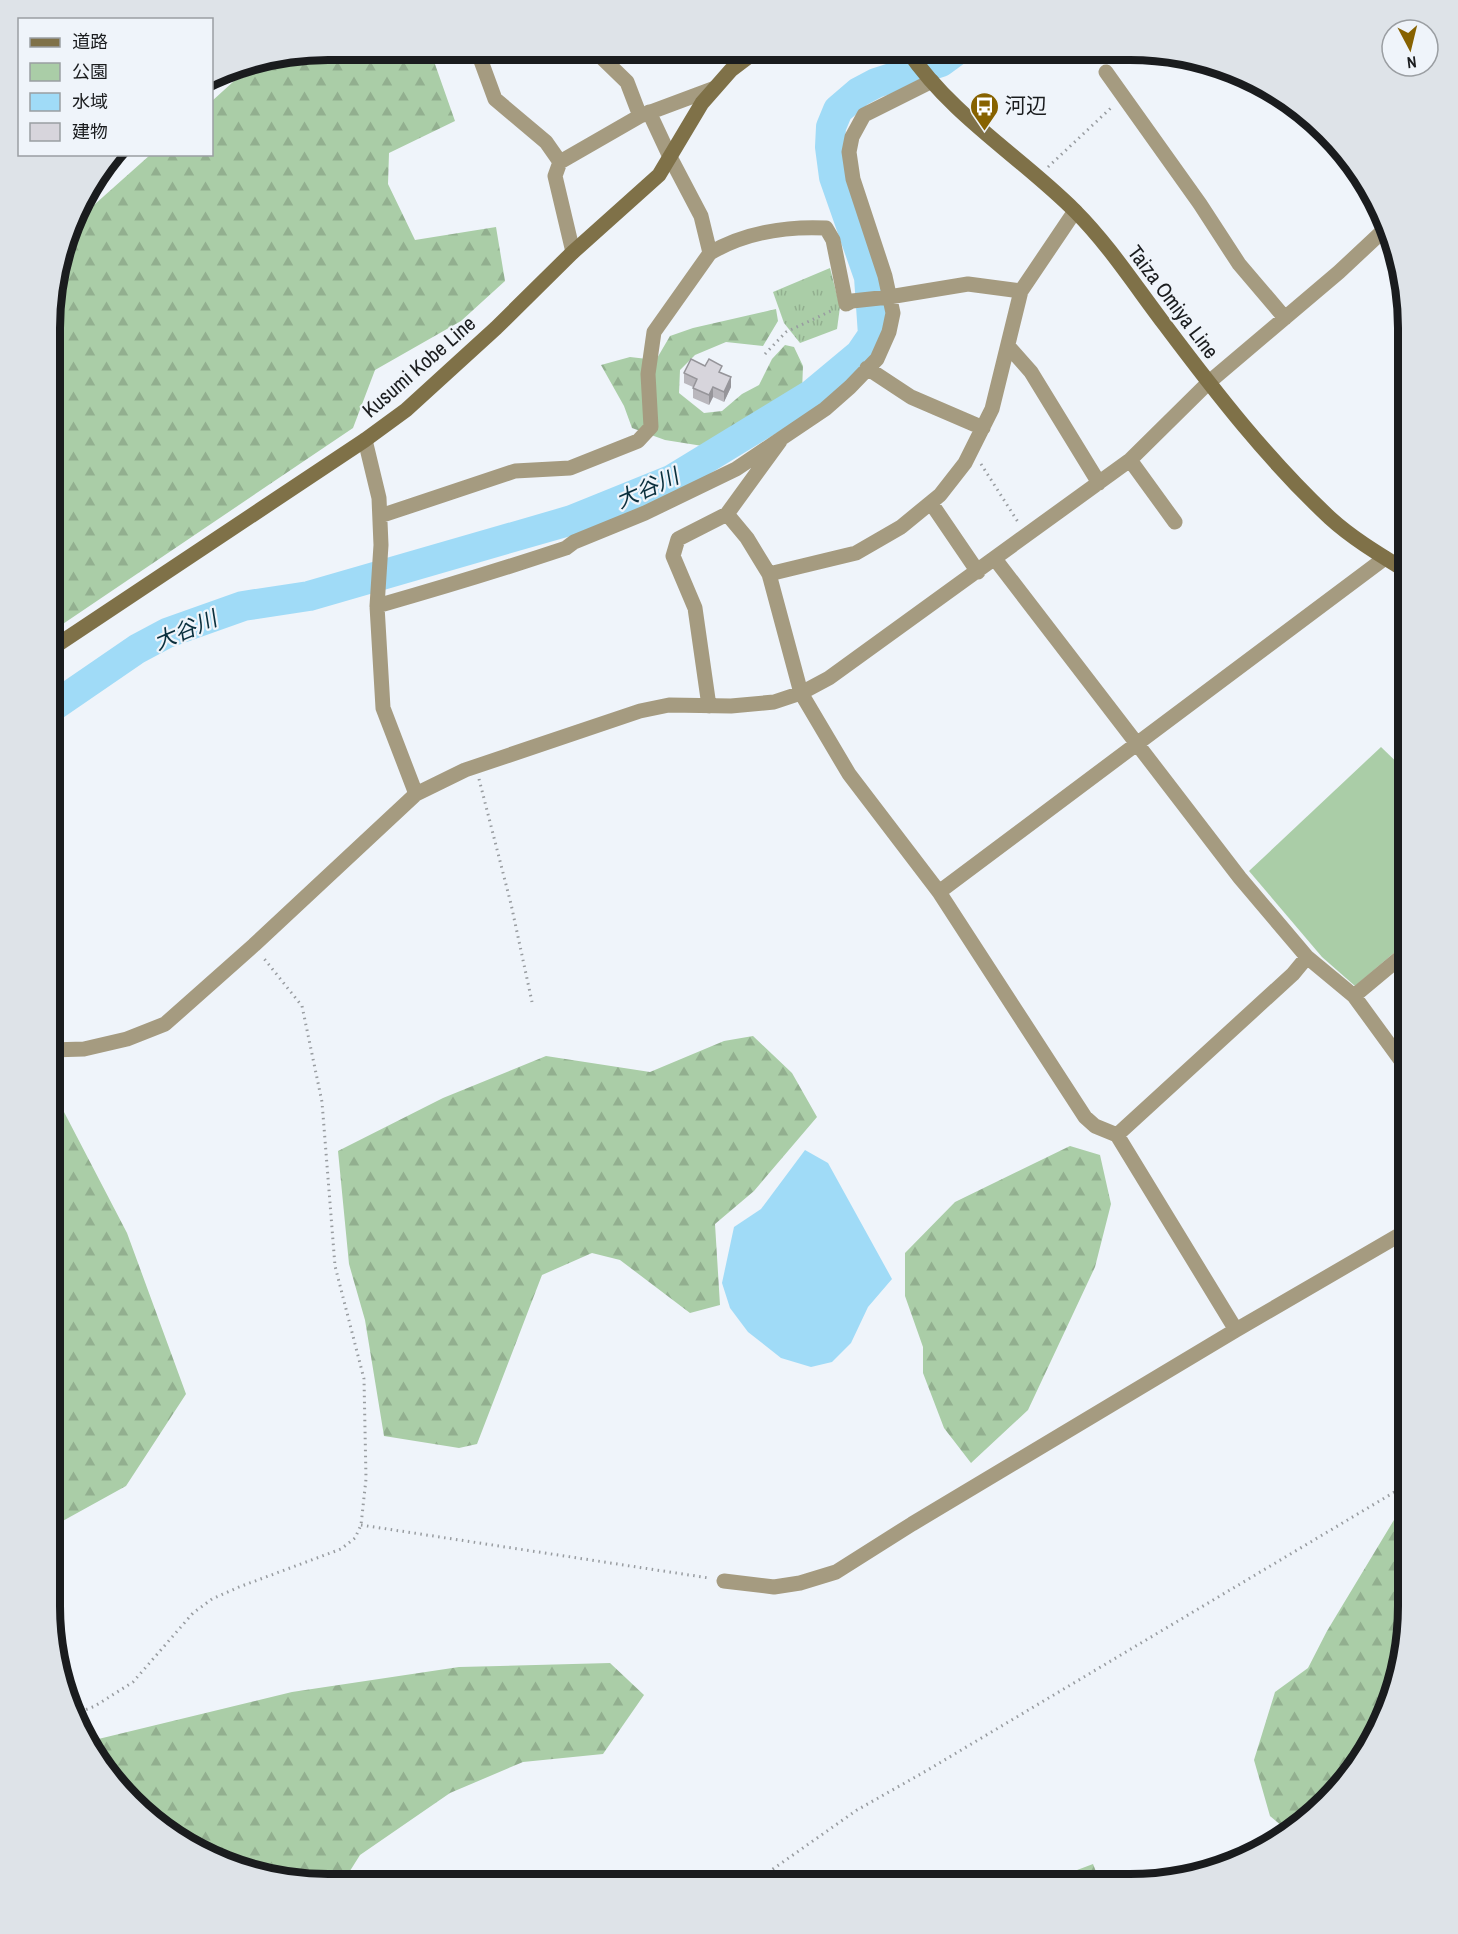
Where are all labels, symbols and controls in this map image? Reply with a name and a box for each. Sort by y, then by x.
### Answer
legend [18,18,213,156]
north arrow [1380,18,1440,78]
text: 道路 [72,29,108,54]
text: N [1406,51,1418,74]
text: 公園 [72,59,108,84]
text: 水域 [72,89,108,114]
bus stop icon: 河辺 [968,90,1000,132]
place label: 河辺 [1005,91,1047,120]
text: 建物 [72,119,108,144]
street label: Taiza Omiya Line [1121,239,1226,364]
street label: Kusumi Kobe Line [356,309,482,424]
water label: 大谷川 [611,460,685,515]
water label: 大谷川 [149,603,223,657]

